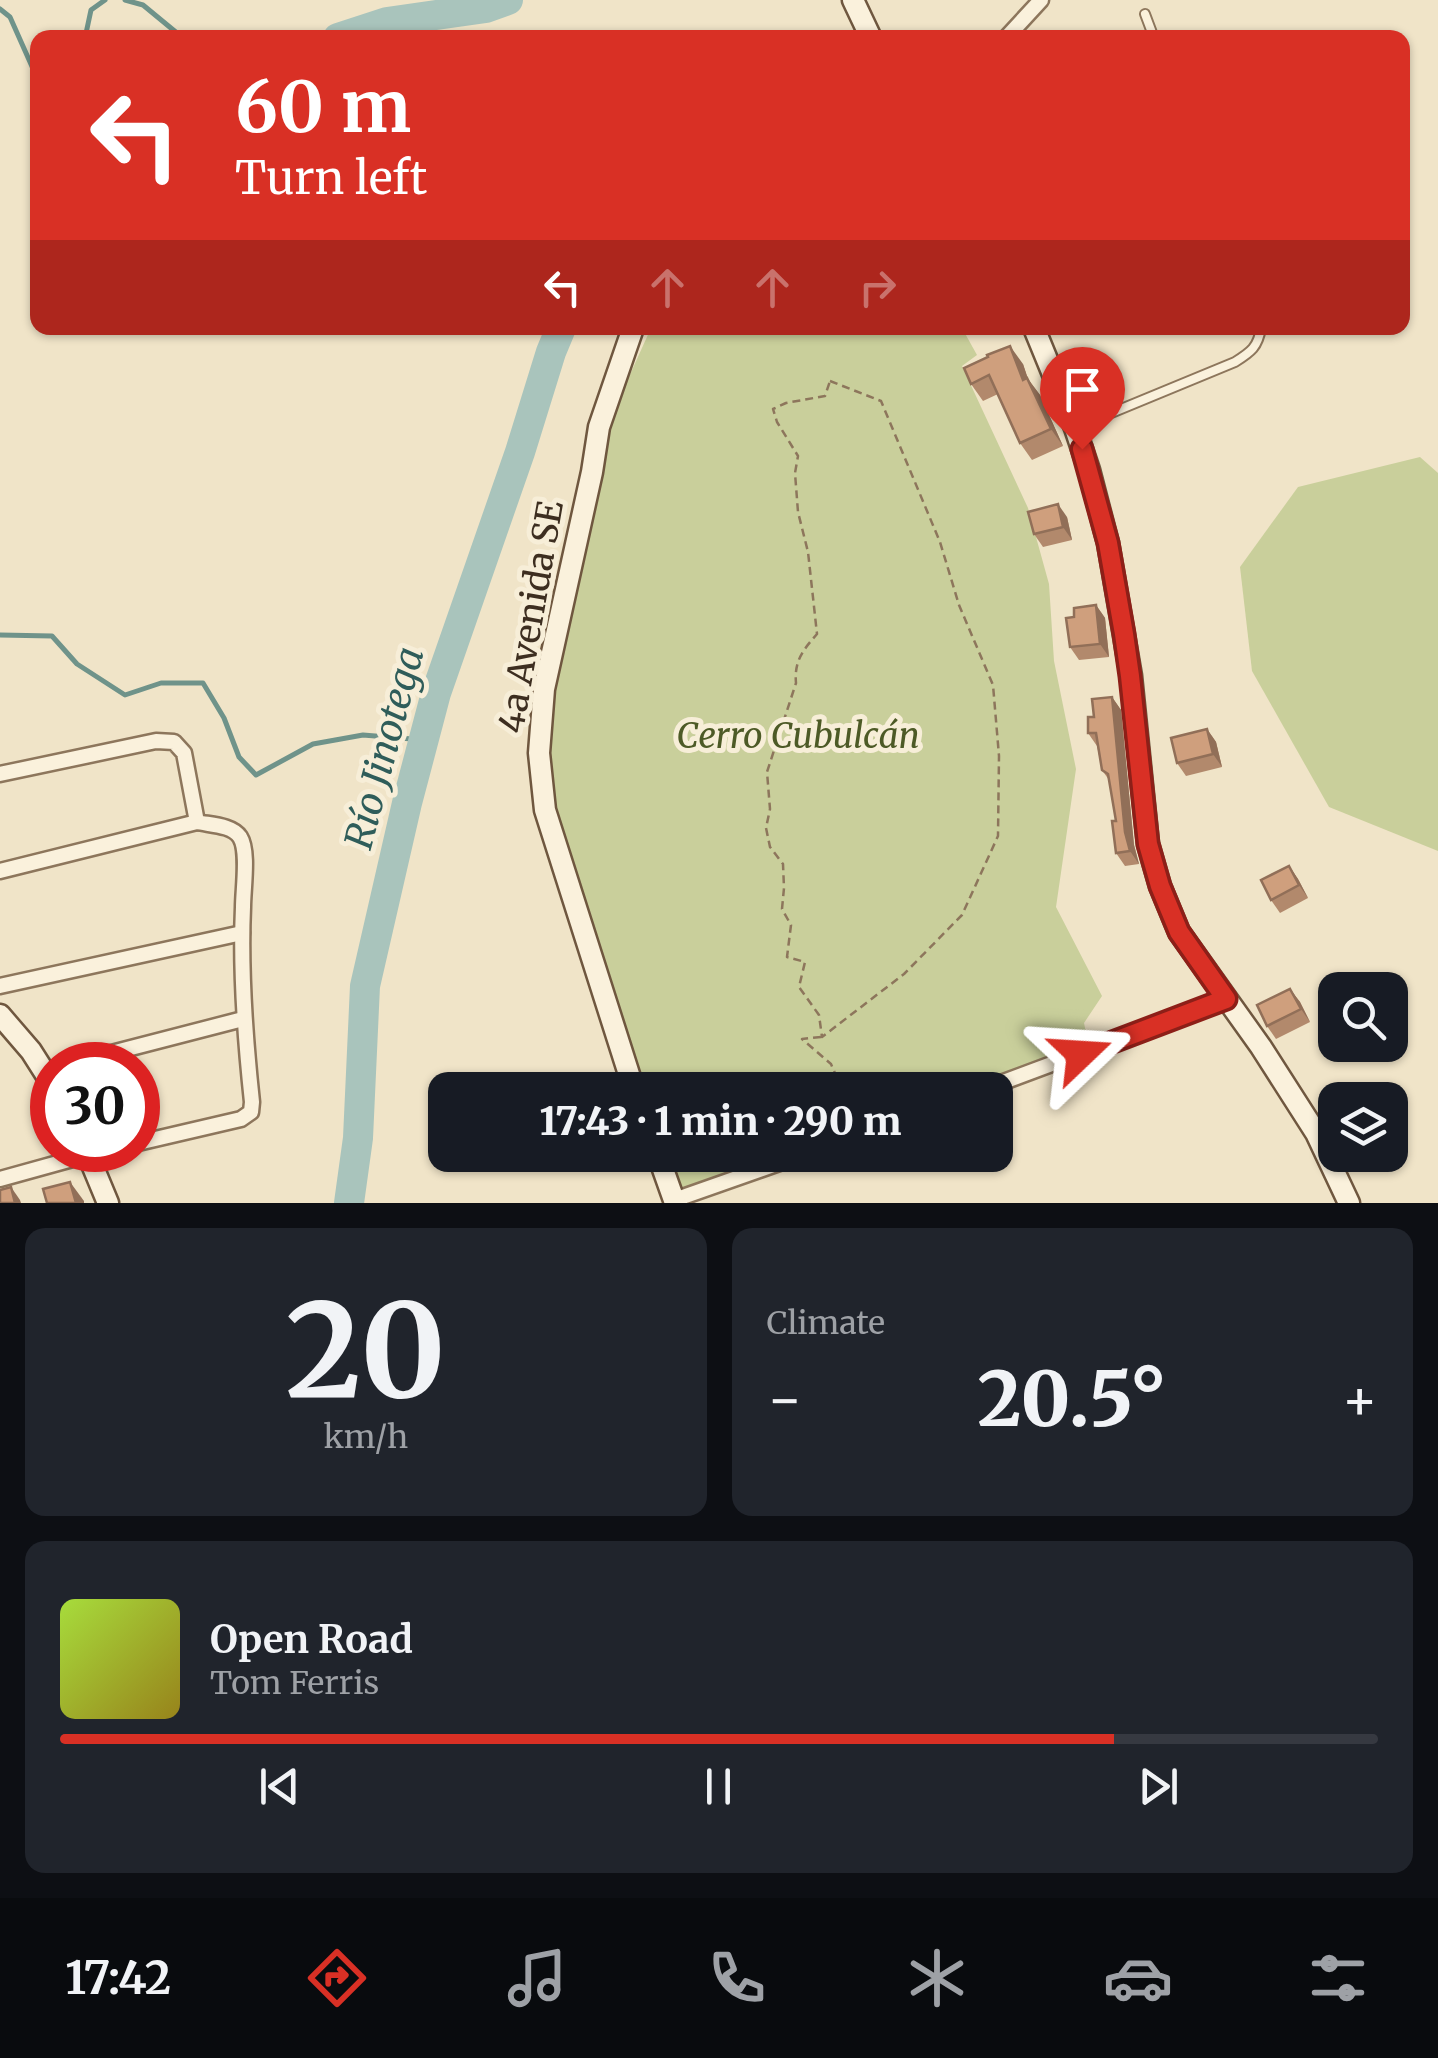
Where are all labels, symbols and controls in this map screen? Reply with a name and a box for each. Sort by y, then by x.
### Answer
text: 60 m [235,63,411,151]
icon: left [70,70,200,200]
text: Turn left [235,150,427,206]
icon: left [535,260,590,315]
icon: ahead [640,260,695,315]
icon: ahead [745,260,800,315]
icon: right [850,260,905,315]
pin [1040,347,1125,450]
icon: arrive [1055,362,1110,417]
street label: 4a Avenida SE [489,498,573,736]
water label: Río Jinotega [334,642,434,854]
park label: Cerro Cubulcán [676,714,920,758]
map controls [1318,972,1408,1172]
button: search [1318,972,1408,1062]
position arrow [1029,1002,1133,1106]
speed limit sign: 30 [30,1042,160,1172]
button: layers [1318,1082,1408,1172]
text: 17:43 · 1 min · 290 m [540,1098,901,1145]
text: 20 [285,1270,446,1433]
text: Climate [767,1303,885,1343]
text: 20.5° [977,1352,1167,1446]
text: − [767,1365,803,1434]
text: + [1341,1365,1378,1434]
text: km/h [323,1417,408,1457]
text: Open Road [210,1616,413,1663]
text: Tom Ferris [210,1663,379,1703]
icon: previous [252,1759,307,1814]
icon: pause [691,1759,746,1814]
icon: next [1131,1759,1186,1814]
icon: directions [302,1943,372,2013]
icon: music [502,1943,572,2013]
icon: phone [702,1943,772,2013]
icon: climate [902,1943,972,2013]
icon: car [1103,1943,1173,2013]
icon: filters [1303,1943,1373,2013]
text: 17:42 [65,1950,171,2006]

